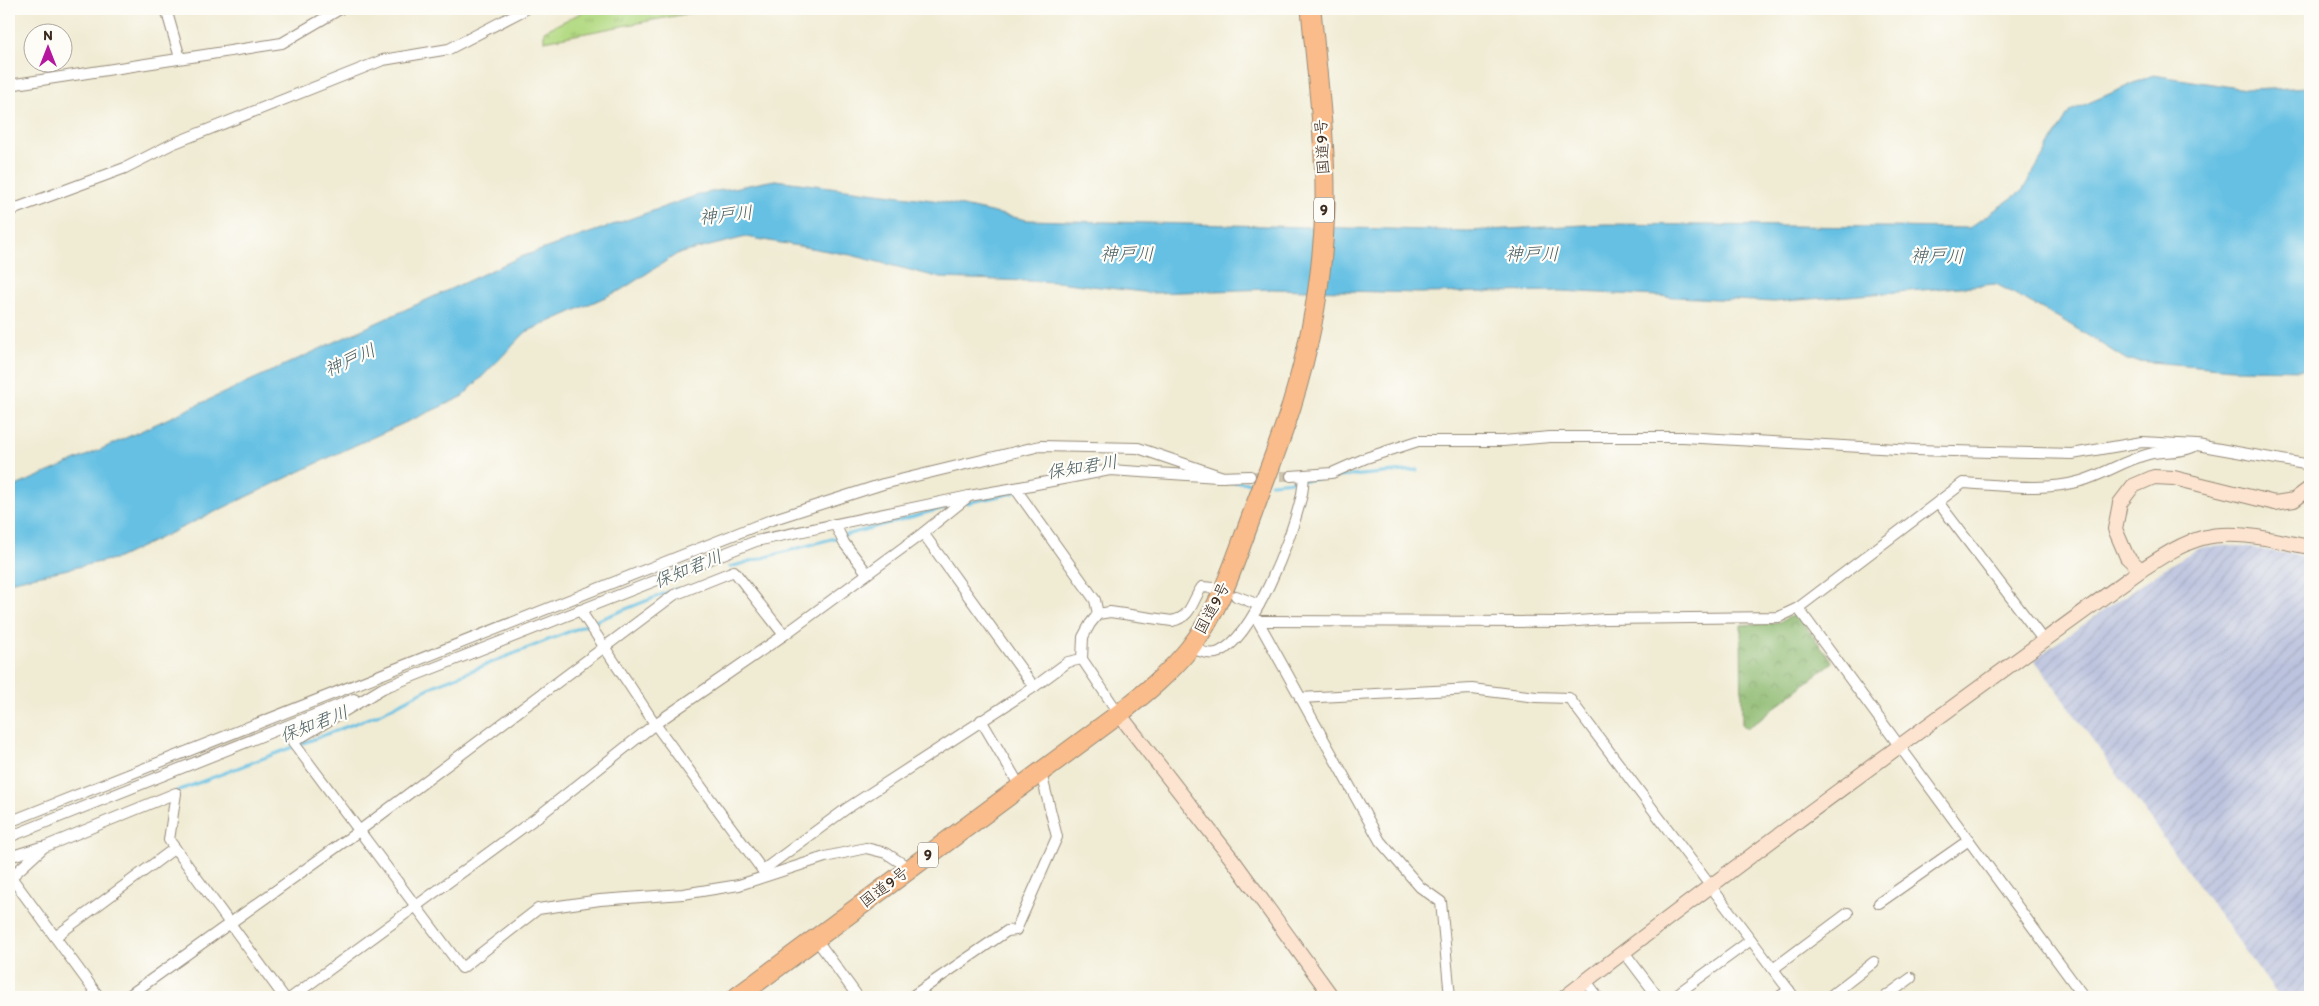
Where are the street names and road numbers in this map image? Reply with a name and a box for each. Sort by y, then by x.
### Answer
street label: 国道9号 [1311,118,1333,176]
road number: 9 [1314,198,1334,222]
street label: 国道9号 [1190,579,1234,637]
road number: 9 [918,842,938,868]
street label: 国道9号 [856,862,912,912]

